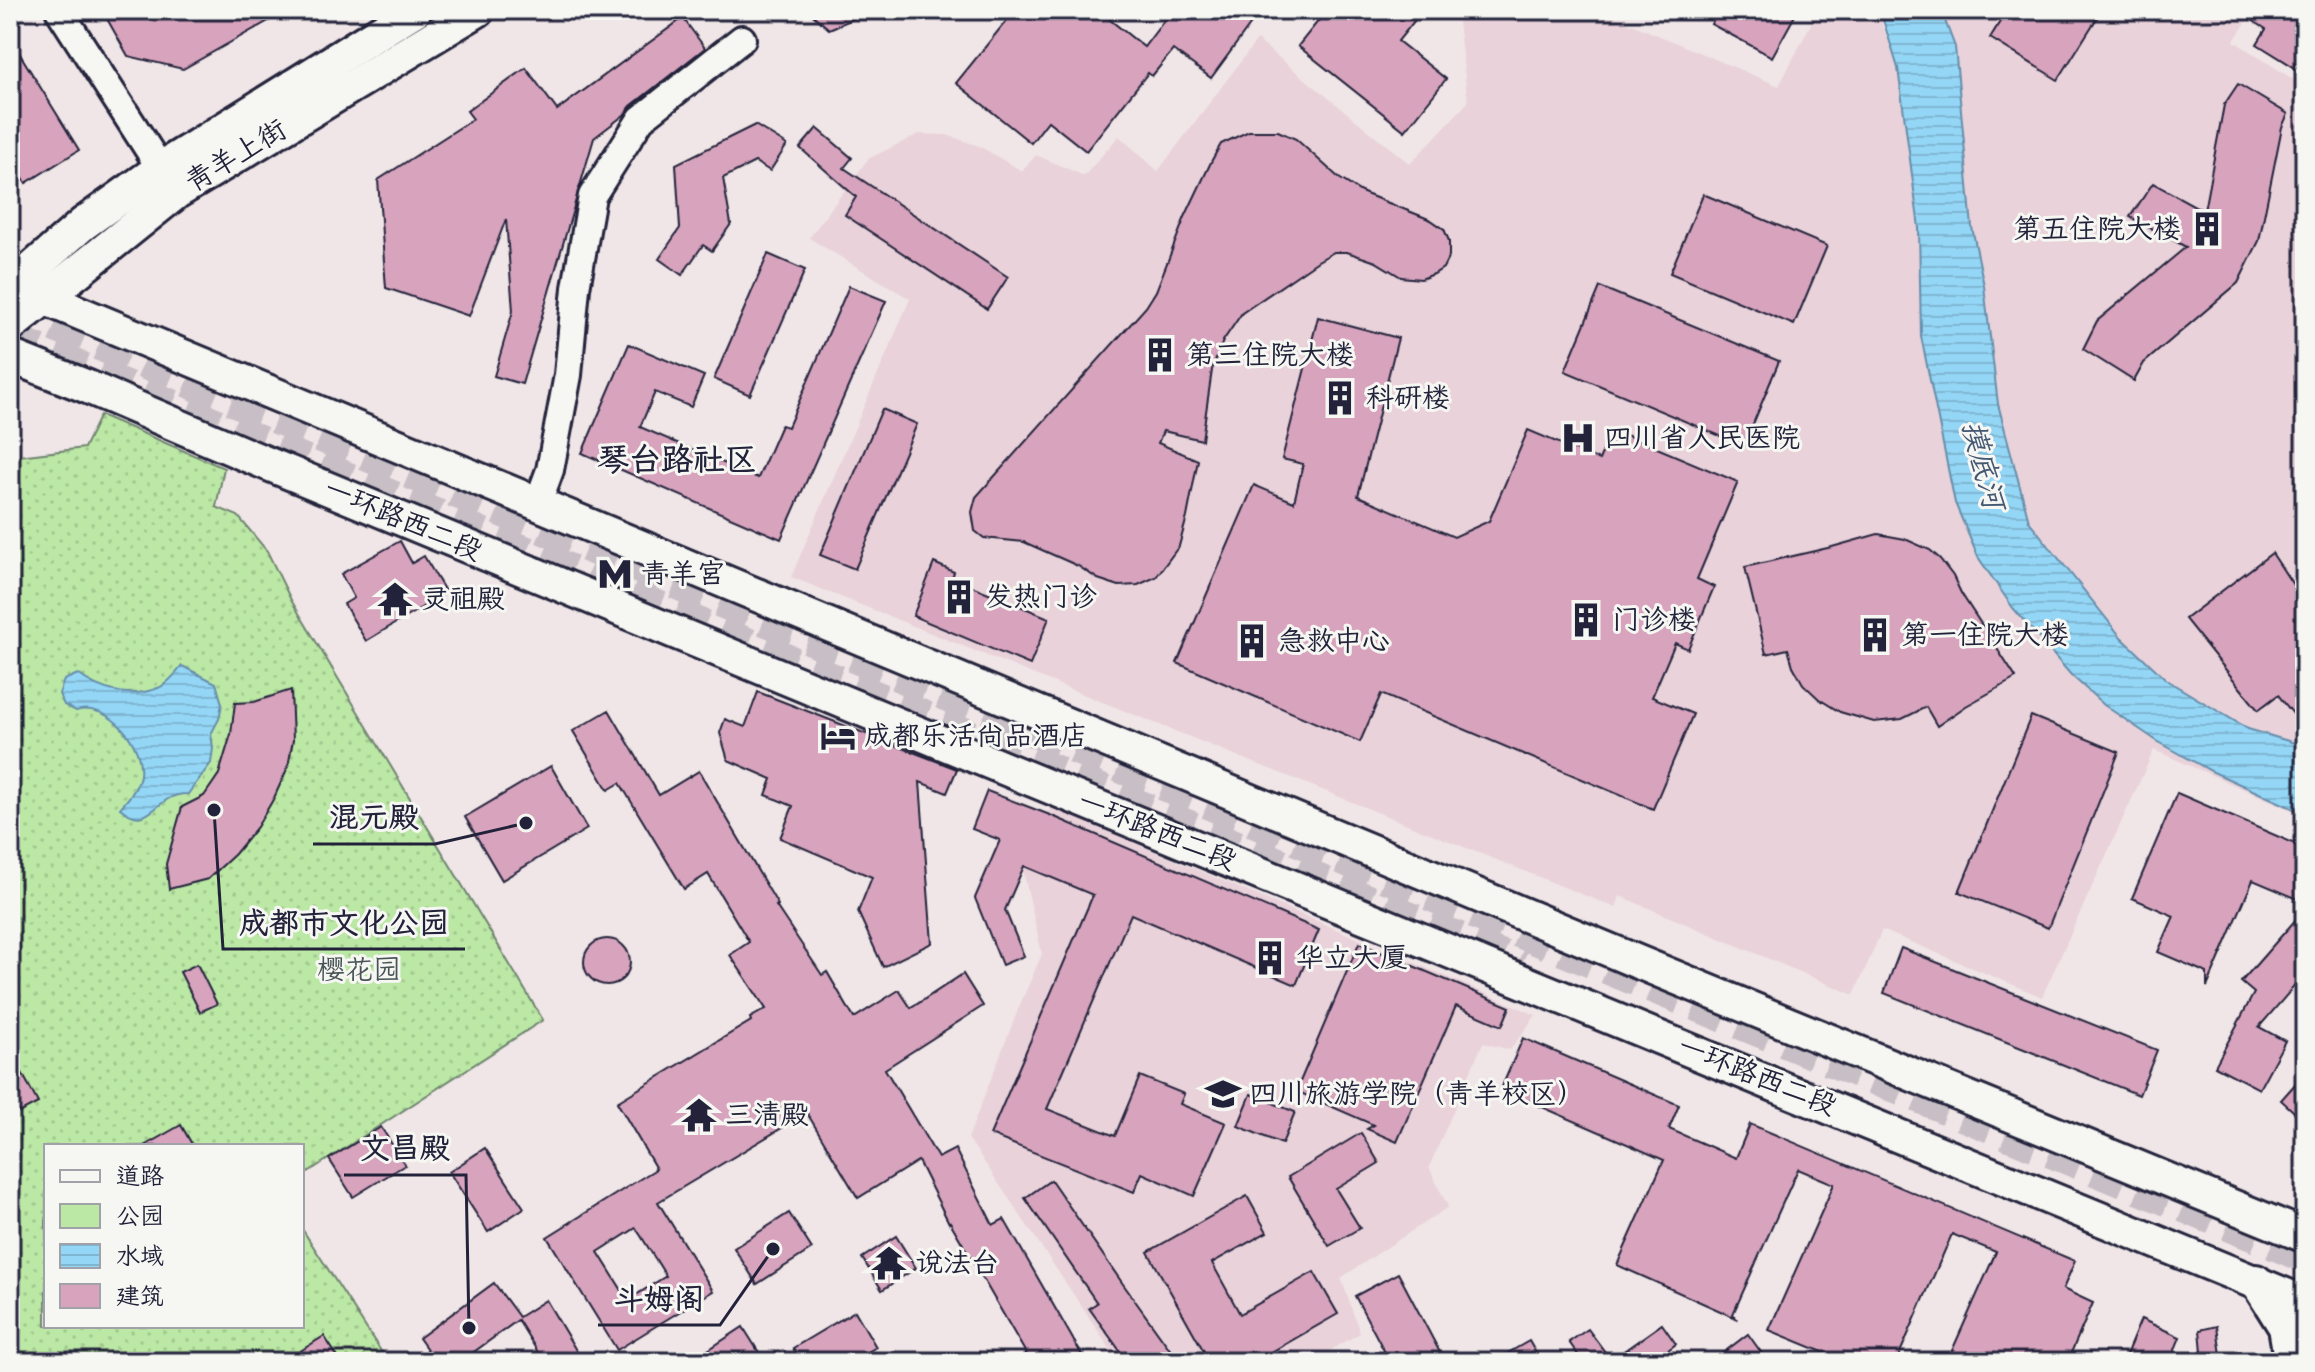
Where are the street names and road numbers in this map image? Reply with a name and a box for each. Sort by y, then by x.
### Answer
street label: 青羊上街 [179,112,293,200]
street label: 一环路西二段 [319,471,487,569]
street label: 一环路西二段 [1073,783,1241,879]
street label: 一环路西二段 [1673,1028,1841,1124]

